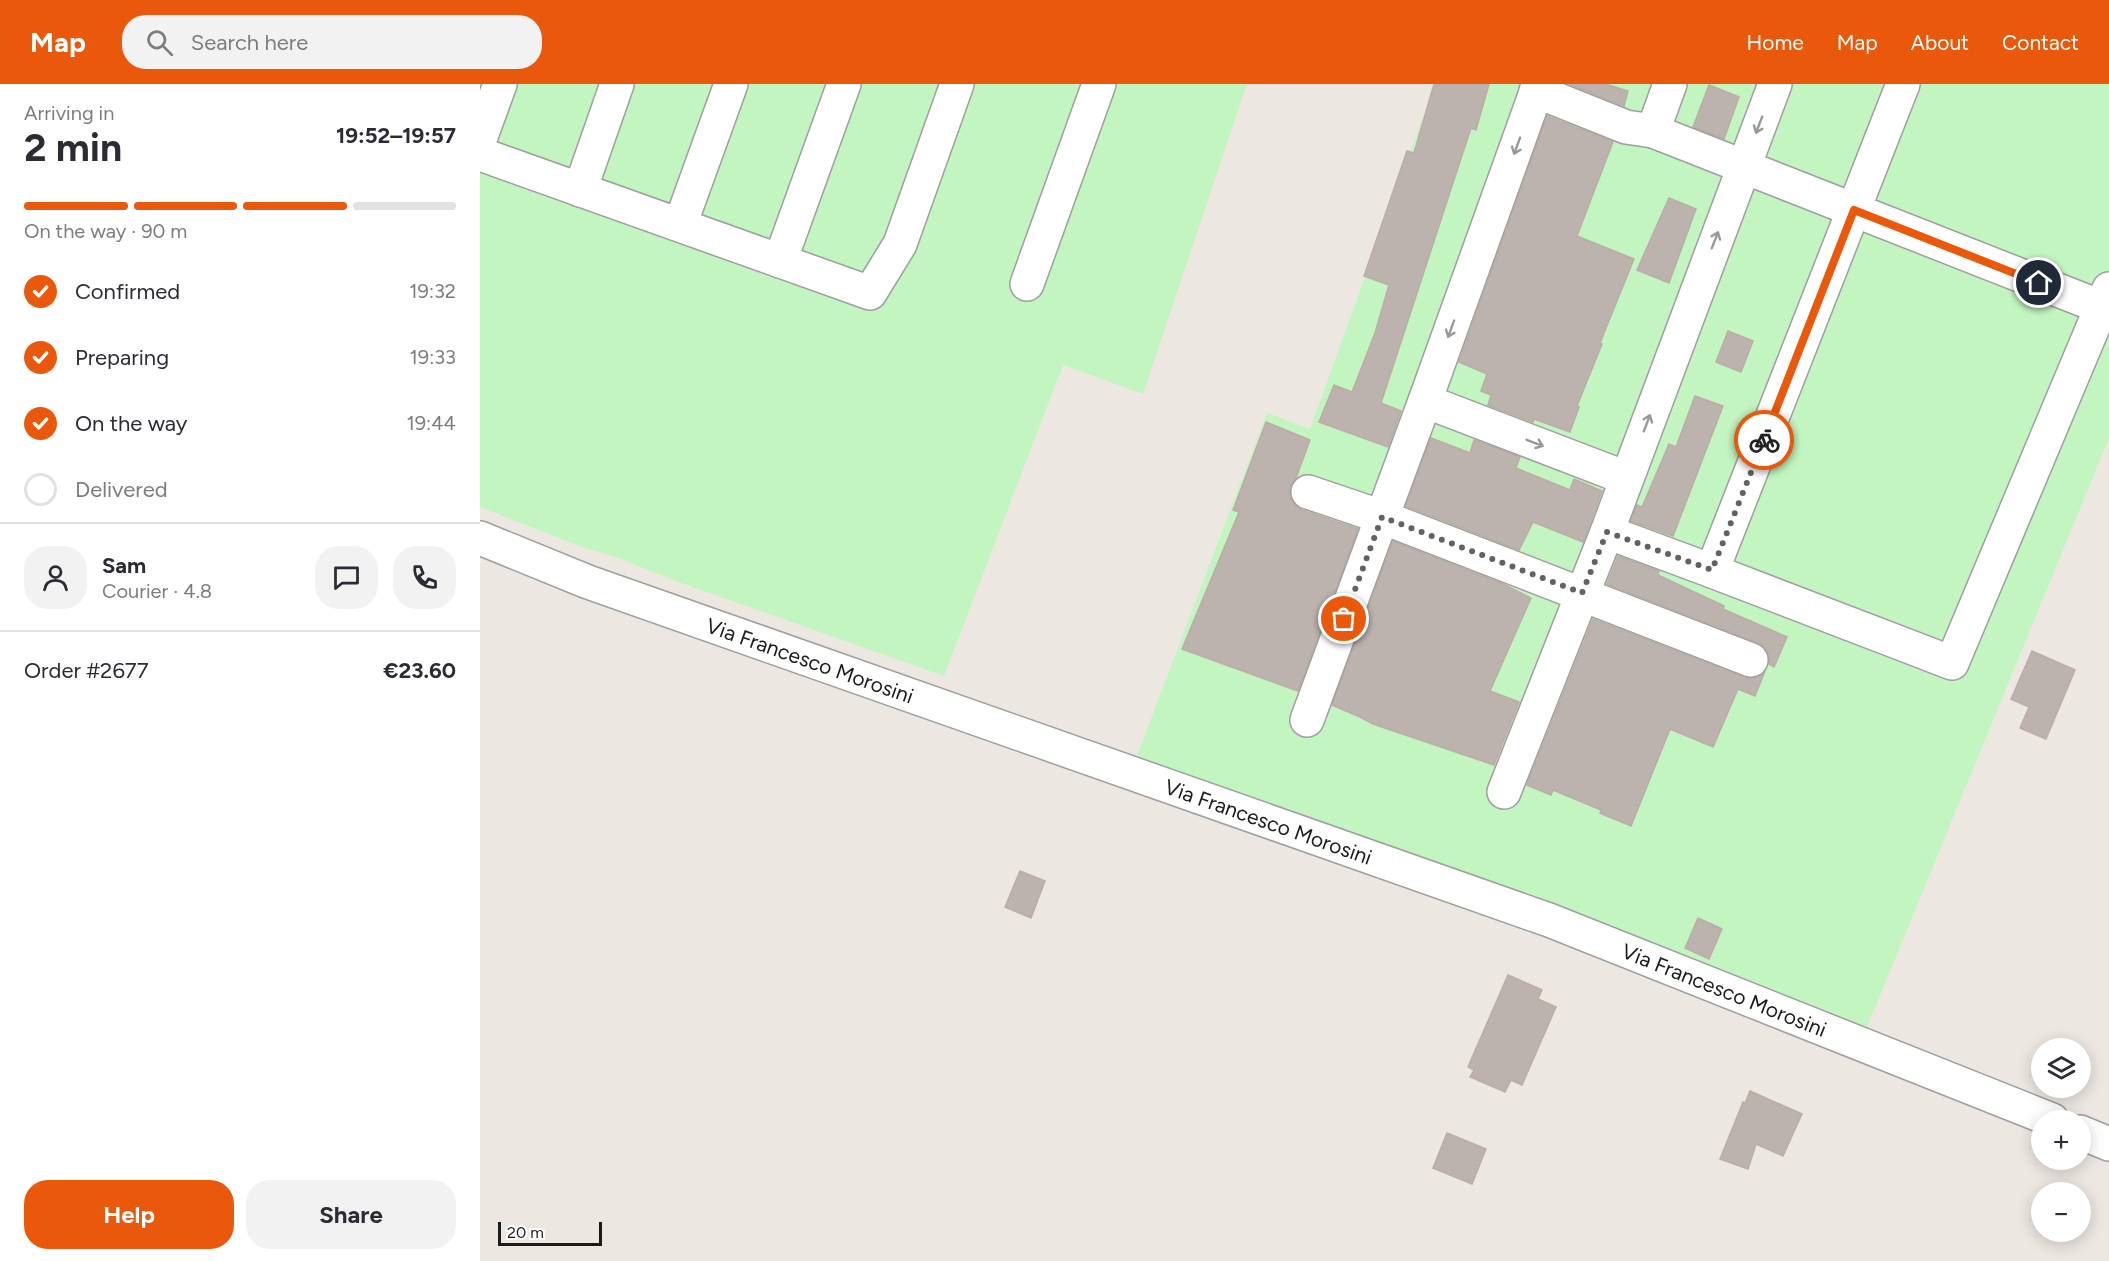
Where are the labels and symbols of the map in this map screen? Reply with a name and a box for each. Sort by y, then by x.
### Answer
one-way arrow [1753,115,1764,134]
one-way arrow [1510,136,1521,155]
one-way arrow [1711,231,1722,250]
pin [2013,257,2064,308]
one-way arrow [1444,319,1455,338]
courier [1734,410,1794,470]
one-way arrow [1642,414,1653,433]
one-way arrow [1525,438,1544,449]
pin [1318,593,1369,644]
street label: Via Francesco Morosini [703,612,917,708]
street label: Via Francesco Morosini [1162,773,1375,869]
street label: Via Francesco Morosini [1618,938,1830,1042]
scale bar [498,1219,602,1246]

